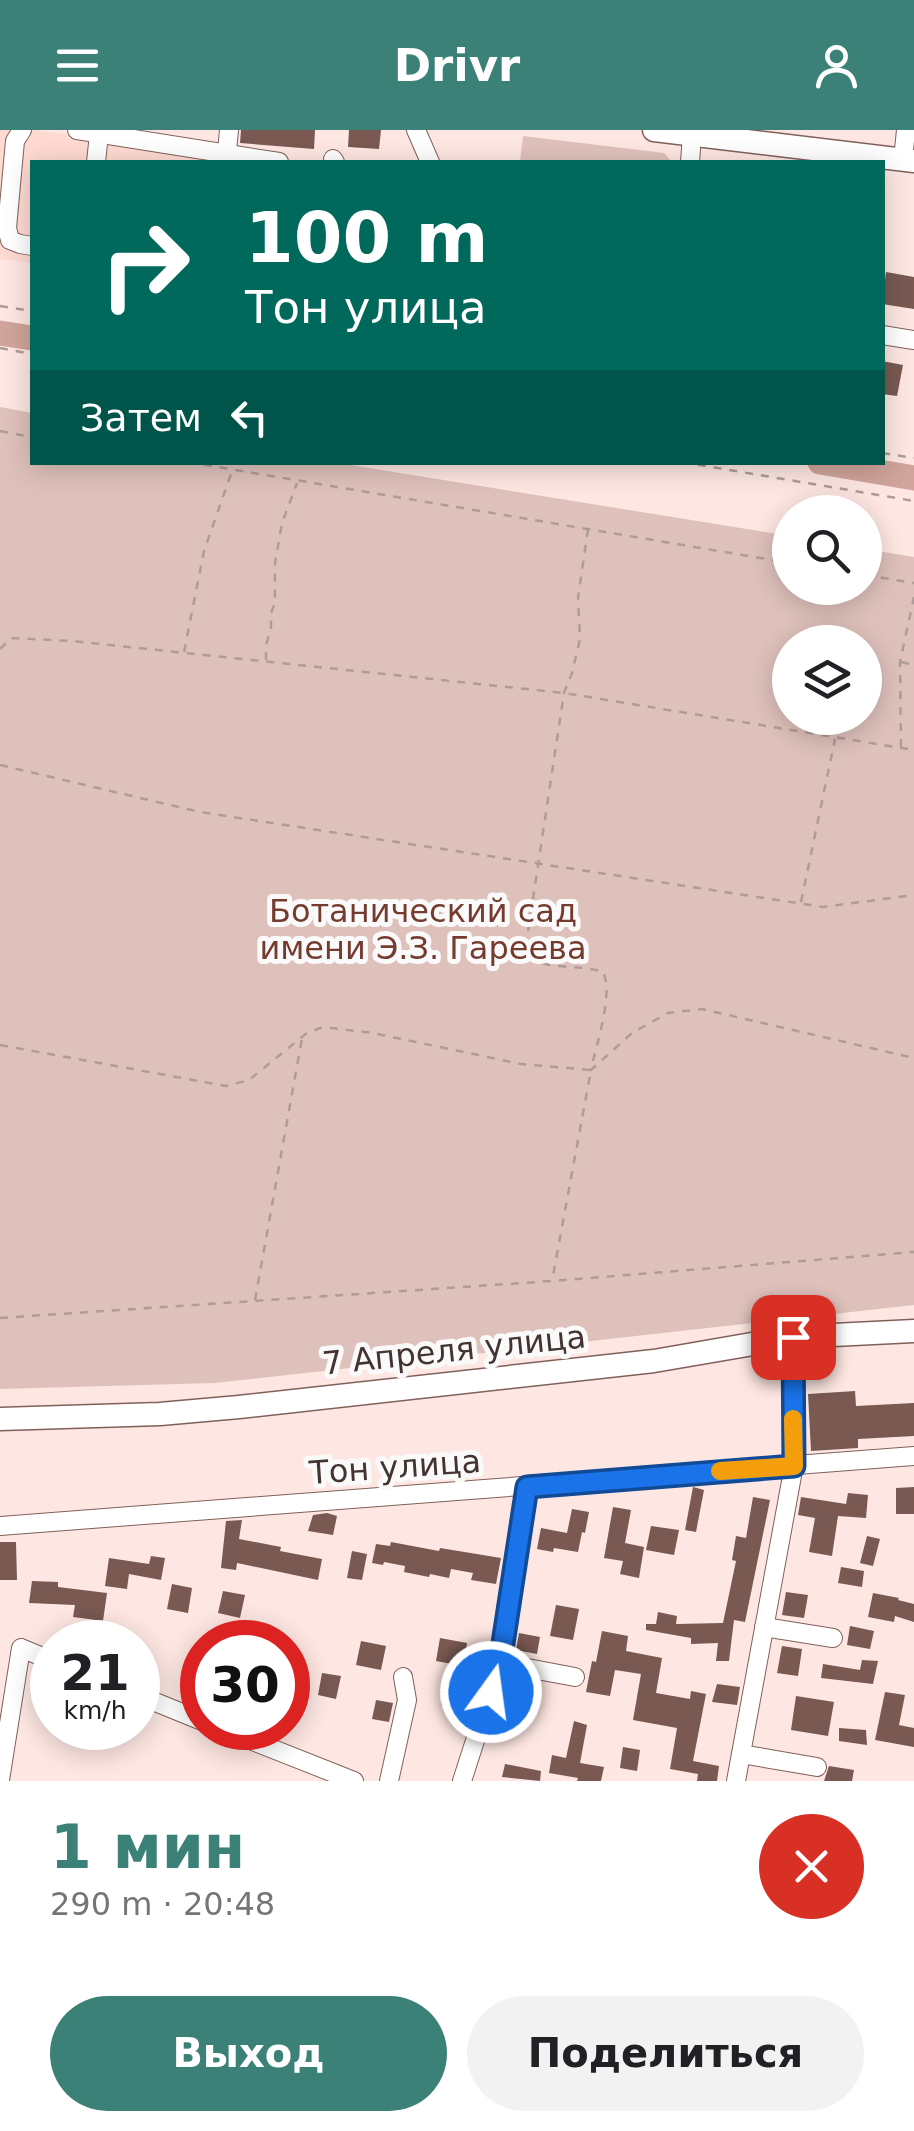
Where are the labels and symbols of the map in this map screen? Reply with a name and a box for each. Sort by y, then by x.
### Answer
park label: Ботанический сад имени Э.З. Гареева [259,892,587,967]
pin [751,1295,836,1380]
street label: 7 Апреля улица [320,1317,588,1383]
street label: Тон улица [307,1442,482,1492]
speed limit sign: 30 [180,1620,310,1750]
position arrow [439,1640,543,1744]

